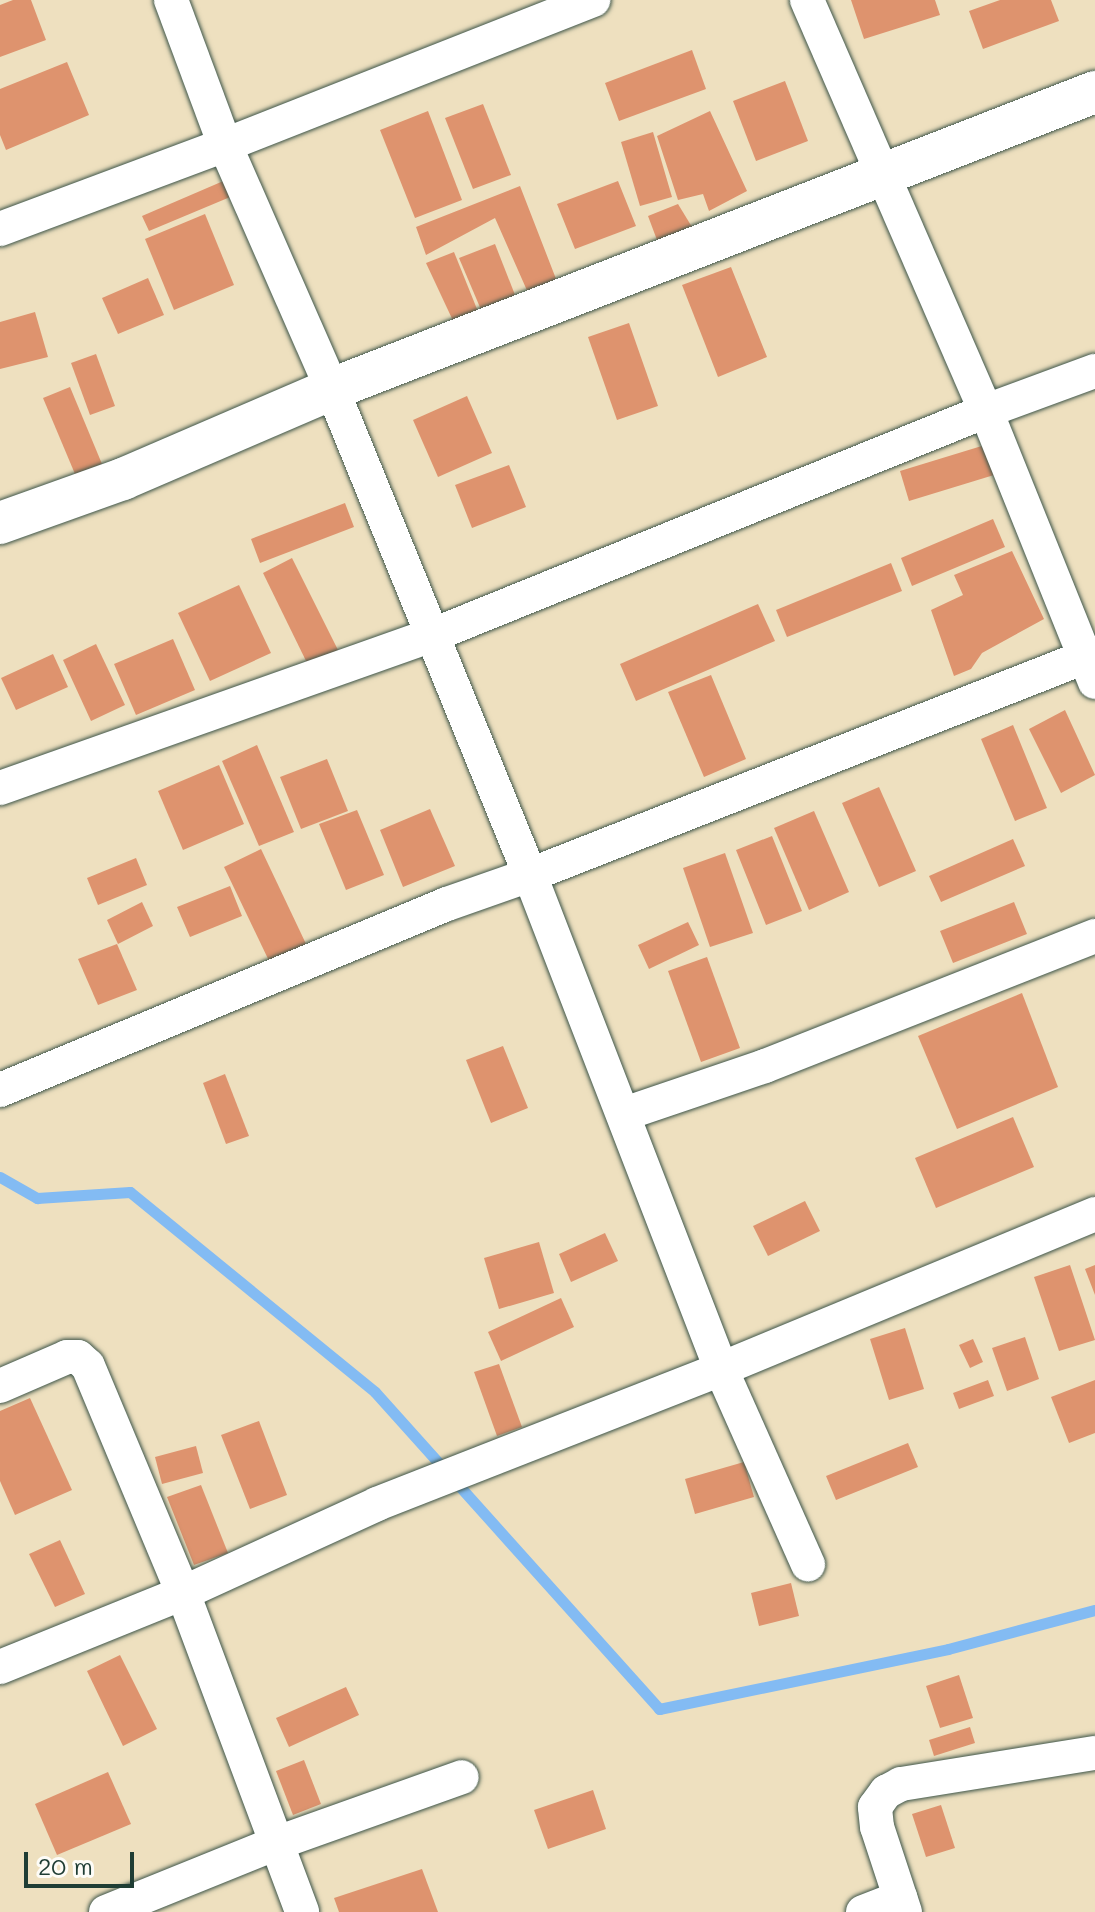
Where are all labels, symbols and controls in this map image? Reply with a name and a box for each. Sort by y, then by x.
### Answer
scale bar [28,1836,138,1886]
text: 20 m [38,1850,93,1881]

